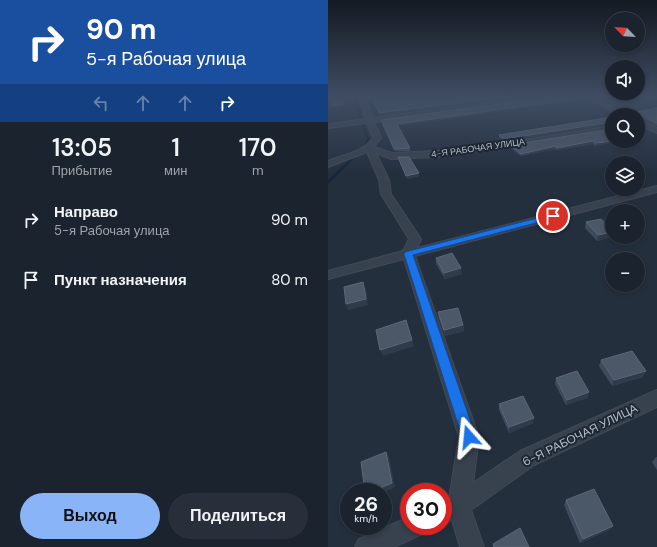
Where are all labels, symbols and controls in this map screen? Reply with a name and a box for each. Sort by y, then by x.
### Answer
text: 90 m [86,11,156,48]
north arrow [605,12,645,52]
map controls [605,12,645,292]
icon: right [20,16,72,68]
text: 5-я Рабочая улица [86,47,246,71]
button: sound [605,60,645,100]
icon: left [90,92,112,114]
icon: ahead [132,92,154,114]
icon: ahead [174,92,196,114]
icon: right [216,92,238,114]
button: search [605,108,645,148]
text: 13:05 [52,132,112,163]
text: 1 [171,132,180,163]
text: 170 [239,132,277,163]
street label: 4-Я РАБОЧАЯ УЛИЦА [430,135,526,161]
button: layers [605,156,645,196]
text: Прибытие [51,162,113,179]
text: мин [164,162,187,179]
text: m [252,162,263,179]
pin [536,199,570,233]
text: Направо [54,202,118,222]
button: + [605,204,645,244]
icon: arrive [542,205,564,227]
icon: right [20,209,42,231]
text: 90 m [271,210,308,230]
text: 5-я Рабочая улица [54,222,170,239]
button: − [605,252,645,292]
icon: arrive [20,269,42,291]
text: Пункт назначения [54,270,187,290]
text: 80 m [271,270,308,290]
street label: 6-Я РАБОЧАЯ УЛИЦА [520,400,640,470]
position arrow [448,416,490,458]
speed limit sign: 30 [400,483,452,535]
text: 26 [354,491,378,517]
button: Выход [20,493,160,539]
button: Поделиться [168,493,308,539]
text: km/h [354,512,378,525]

